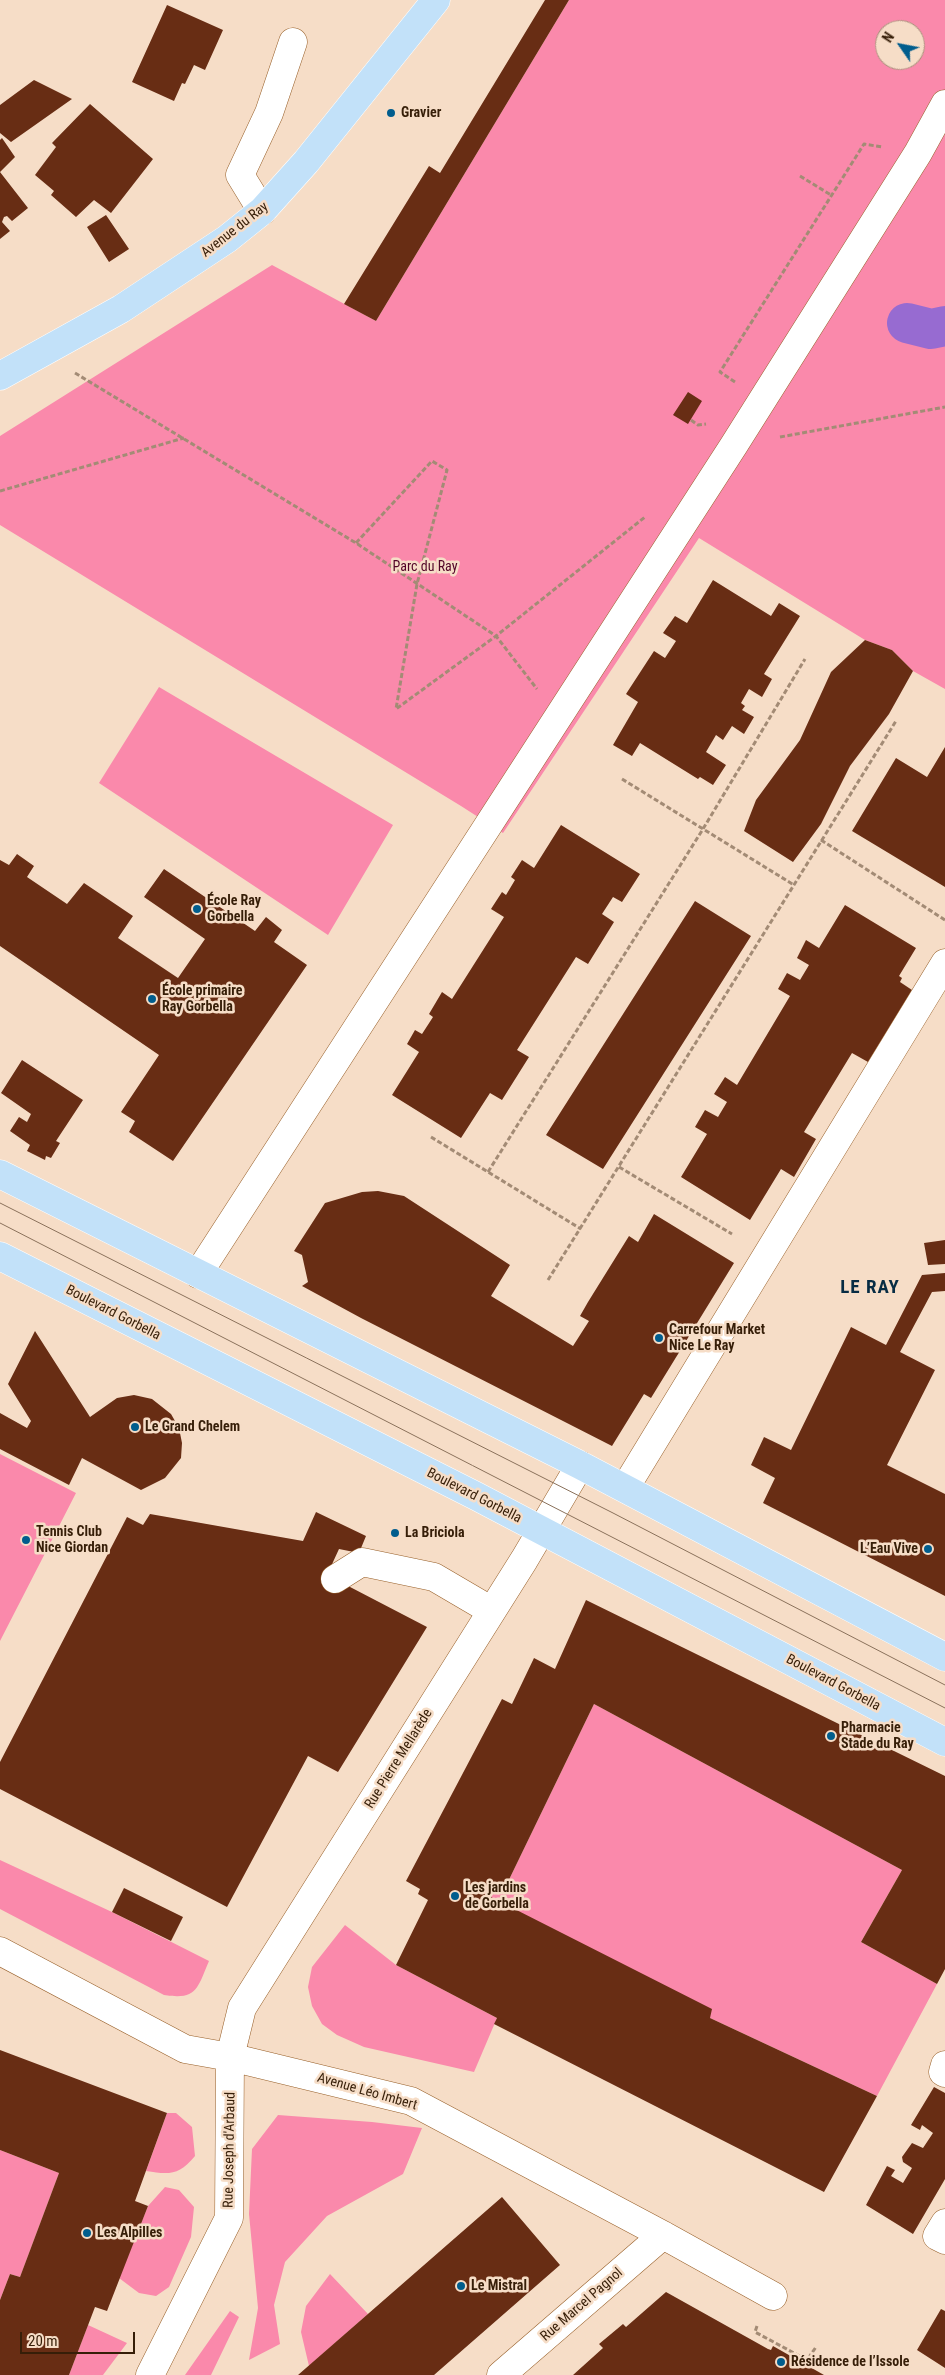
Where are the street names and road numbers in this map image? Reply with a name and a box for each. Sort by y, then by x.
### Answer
street label: Avenue du Ray [198,199,272,261]
street label: Boulevard Gorbella [63,1282,163,1344]
street label: Boulevard Gorbella [424,1465,524,1527]
street label: Boulevard Gorbella [783,1651,883,1715]
street label: Rue Pierre Mellarède [362,1706,436,1812]
street label: Avenue Léo Imbert [315,2070,419,2114]
street label: Rue Joseph d'Arbaud [221,2092,239,2208]
street label: Rue Marcel Pagnol [538,2265,626,2345]

